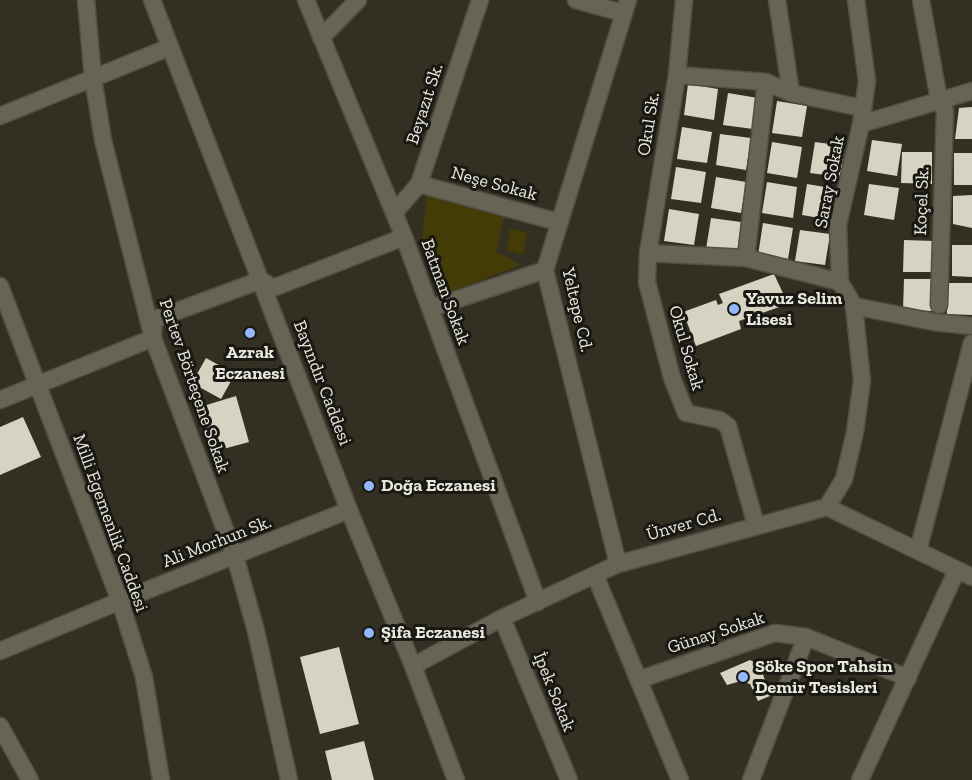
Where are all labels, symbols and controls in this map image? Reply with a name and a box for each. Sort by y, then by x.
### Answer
street label: Beyazıt Sk. [402,61,448,147]
street label: Okul Sk. [633,91,665,157]
street label: Saray Sokak [810,134,850,230]
street label: Neşe Sokak [449,162,539,206]
street label: Koçel Sk. [910,166,934,236]
street label: Batman Sokak [416,236,474,348]
street label: Yeltepe Cd. [557,266,597,354]
place label: Yavuz Selim Lisesi [746,288,842,330]
street label: Pertev Börteçene Sokak [154,296,234,476]
marker: Yavuz Selim Lisesi [727,302,741,316]
street label: Okul Sokak [664,303,708,393]
street label: Bayındır Caddesi [288,318,356,448]
marker: Azrak Eczanesi [243,326,257,340]
place label: Azrak Eczanesi [215,342,285,385]
street label: Milli Egemenlik Caddesi [68,431,152,615]
place label: Doğa Eczanesi [381,475,496,497]
marker: Doğa Eczanesi [362,479,376,493]
street label: Ünver Cd. [644,504,724,546]
street label: Ali Morhun Sk. [159,511,275,573]
street label: Günay Sokak [665,607,767,659]
place label: Şifa Eczanesi [381,622,485,644]
marker: Şifa Eczanesi [362,626,376,640]
street label: İpek Sokak [528,649,580,735]
place label: Söke Spor Tahsin Demir Tesisleri [755,656,893,698]
marker: Söke Spor Tahsin Demir Tesisleri [736,670,750,684]

